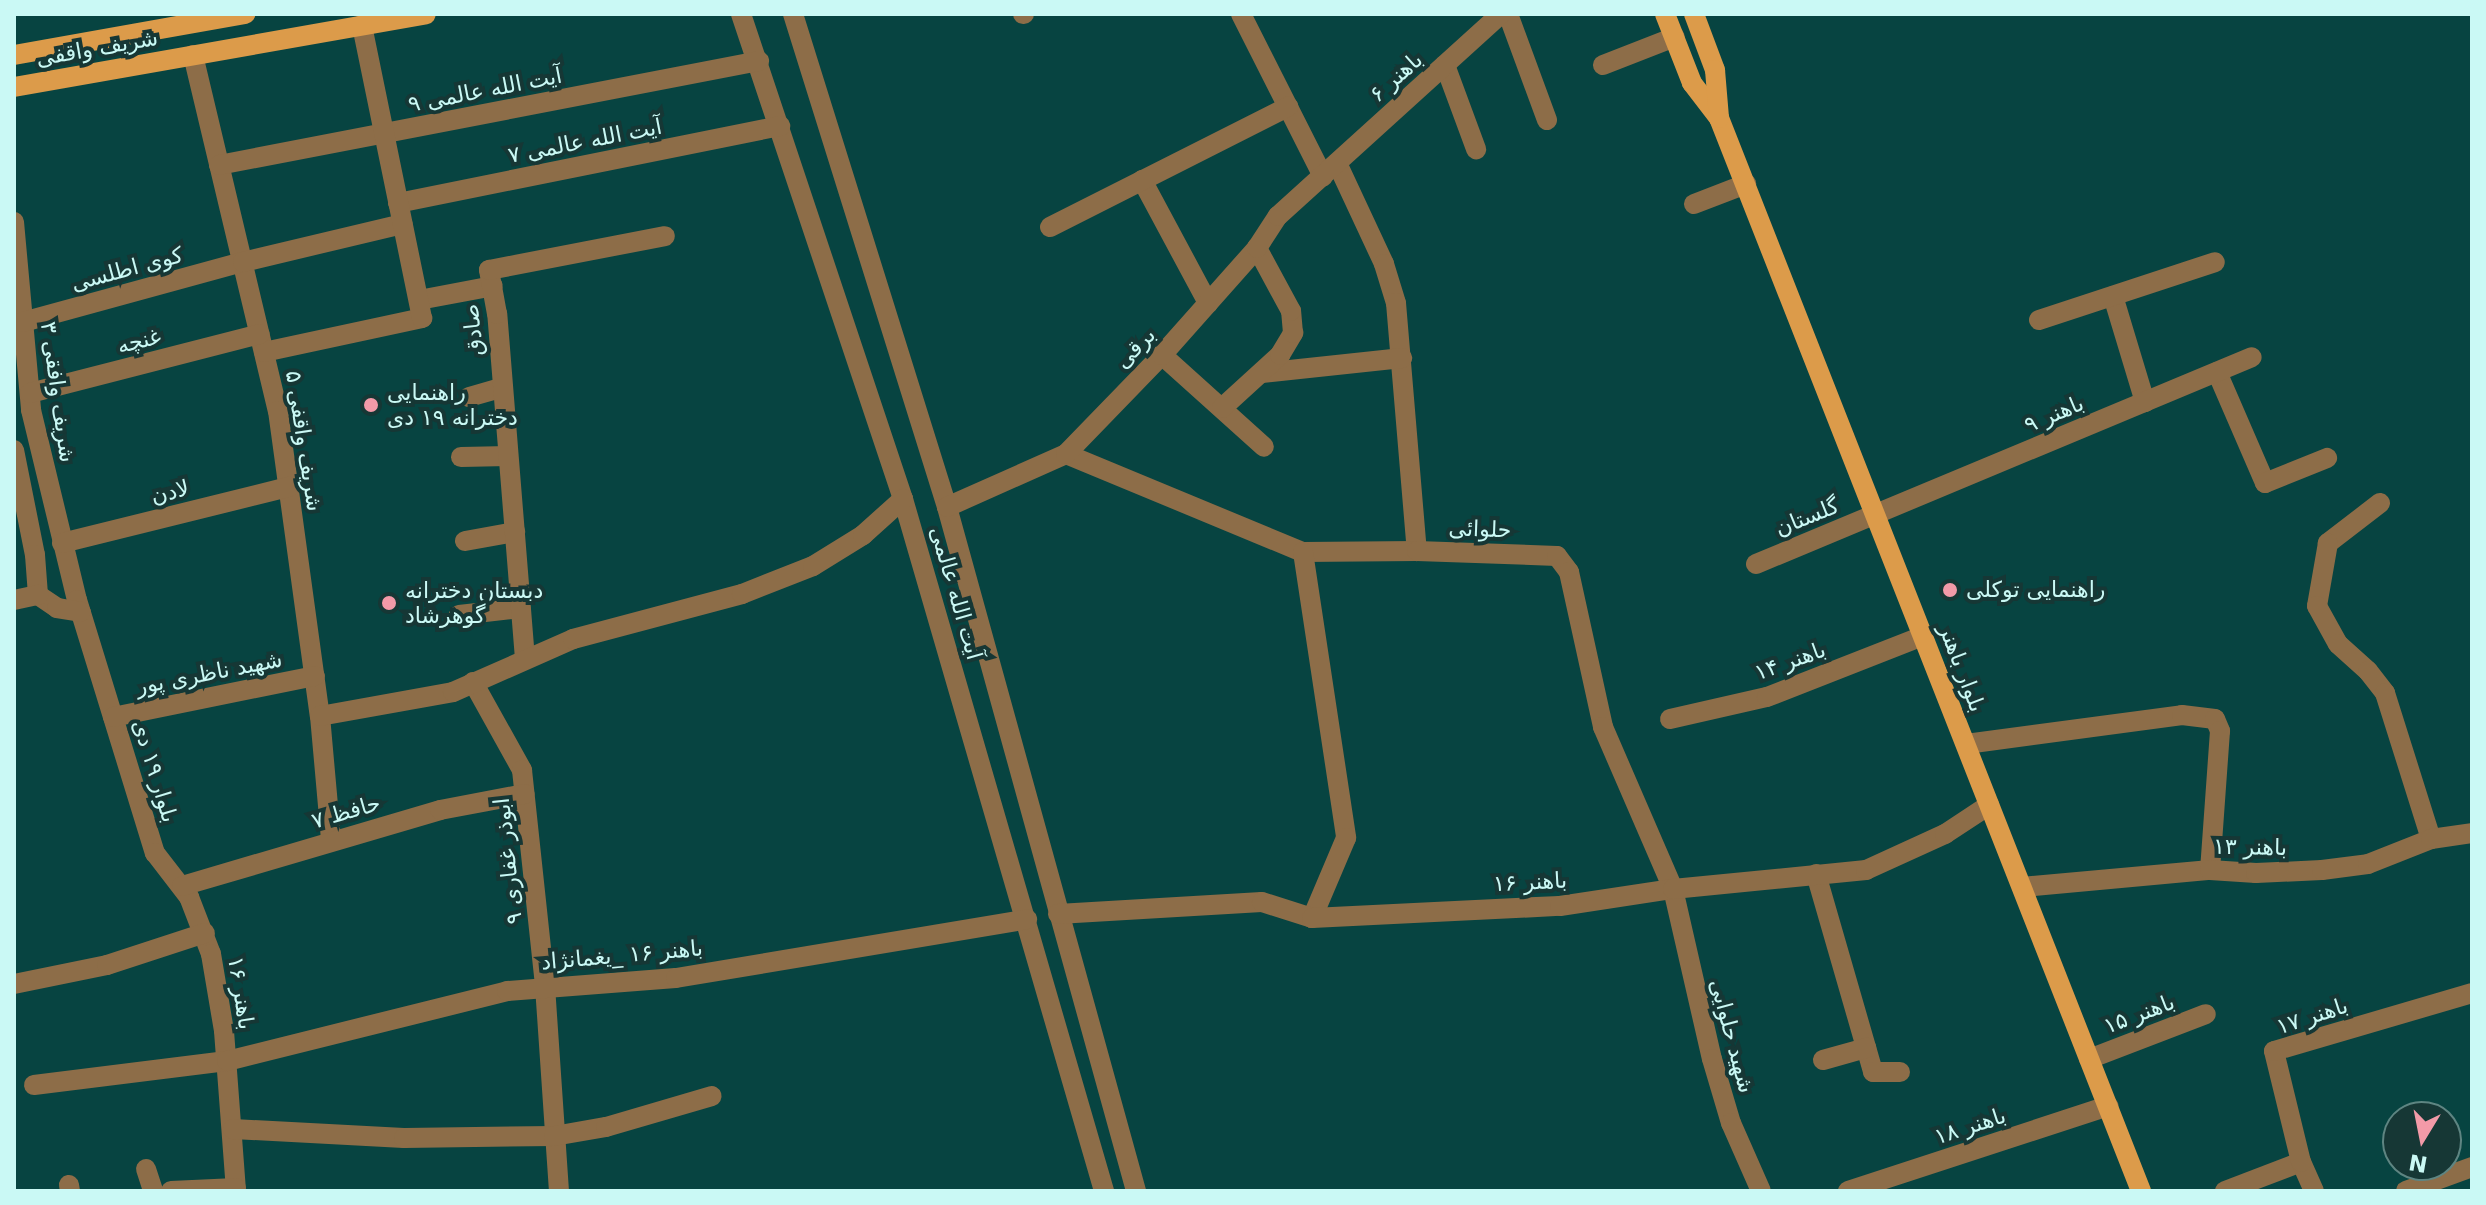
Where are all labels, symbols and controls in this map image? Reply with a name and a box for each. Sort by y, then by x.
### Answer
street label: شریف واقفی [34,24,160,72]
street label: باهنر ۶ [1364,46,1428,108]
street label: آیت الله عالمی ۹ [406,62,564,118]
street label: آیت الله عالمی ۷ [506,113,664,169]
street label: کوی اطلسی [68,241,186,297]
street label: صادق [457,303,489,357]
street label: شریف وافقی ۳ [35,320,81,464]
street label: برقی [1109,322,1161,374]
street label: غنچه [114,323,164,359]
street label: شریف واقفی ۵ [280,369,328,513]
place label: راهنمایی دخترانه ۱۹ دی [387,379,518,430]
street label: باهنر ۹ [2020,390,2088,438]
marker: راهنمایی دخترانه ۱۹ دی [362,396,380,414]
street label: لادن [148,475,192,509]
street label: گلستان [1771,492,1843,542]
street label: حلوائی [1448,515,1512,543]
street label: آیت الله عالمی [924,523,988,663]
place label: دبستان دخترانه گوهرشاد [405,577,543,628]
place label: راهنمایی توکلی [1966,577,2105,603]
marker: راهنمایی توکلی [1941,581,1959,599]
marker: دبستان دخترانه گوهرشاد [380,594,398,612]
street label: بلوار باهنر [1933,620,1991,716]
street label: باهنر ۱۴ [1751,636,1829,686]
street label: شهید ناظری پور [134,646,284,700]
street label: بلوار ۱۹ دی [127,716,183,826]
street label: حافظ ۷ [308,790,384,834]
street label: ابوذر غفاری ۹ [488,796,528,926]
street label: باهنر ۱۳ [2213,833,2287,861]
street label: باهنر ۱۶ [1492,867,1568,897]
street label: باهنر ۱۶ _یغمانژاد [540,935,704,975]
street label: باهنر ۱۶ [222,954,260,1032]
street label: شهید حلوایی [1704,976,1760,1096]
street label: باهنر ۱۵ [2100,988,2178,1040]
street label: باهنر ۱۷ [2273,992,2351,1040]
north arrow [2382,1101,2462,1181]
street label: باهنر ۱۸ [1931,1102,2009,1150]
text: N [2407,1149,2429,1177]

